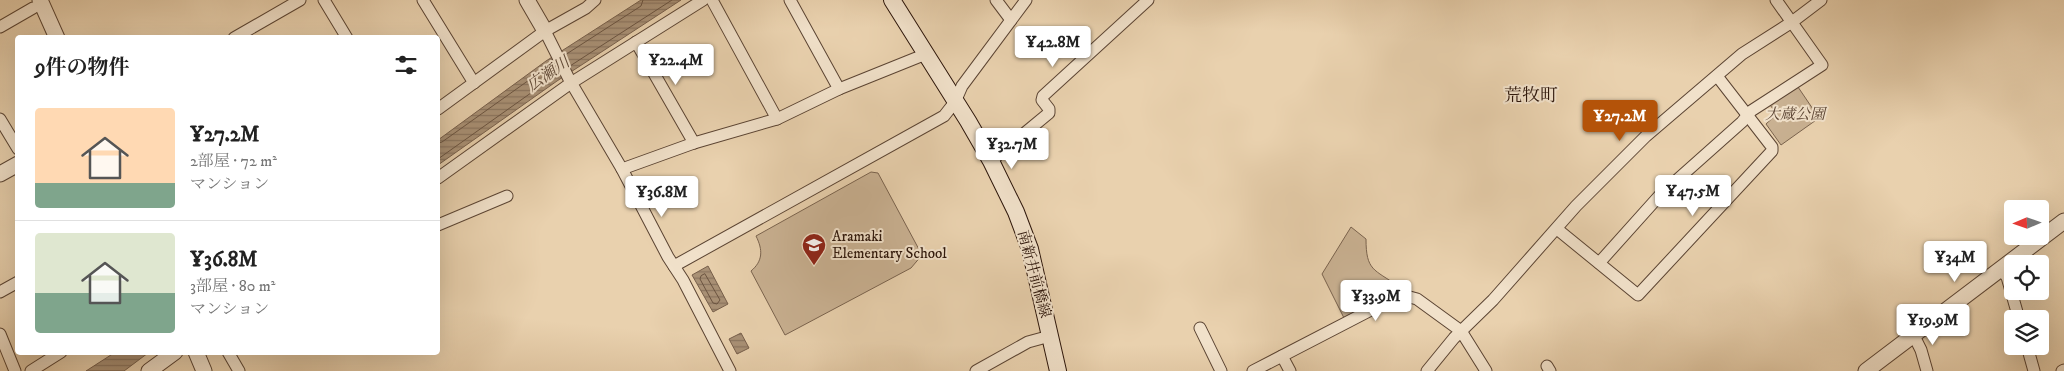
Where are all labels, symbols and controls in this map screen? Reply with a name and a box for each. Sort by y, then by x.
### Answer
pin: ¥42.8M [1012,26,1094,68]
text: ¥42.8M [1026,32,1080,52]
pin: ¥22.4M [635,44,717,86]
text: ¥22.4M [649,50,703,70]
icon: filters [392,51,420,79]
water label: 広瀬川 [523,51,575,96]
text: 9件の物件 [35,55,129,81]
district label: 荒牧町 [1504,85,1558,107]
pin: ¥27.2M [1579,100,1661,142]
park label: 大蔵公園 [1765,105,1828,124]
text: ¥27.2M [1594,106,1646,126]
text: ¥27.2M [190,122,259,148]
icon: home [75,128,135,188]
pin: ¥32.7M [971,128,1053,170]
text: ¥32.7M [987,134,1037,154]
text: 2部屋 · 72 m² [190,151,277,171]
text: マンション [190,174,269,194]
pin: ¥47.5M [1652,174,1734,217]
pin: ¥36.8M [621,176,703,218]
text: ¥47.5M [1666,181,1720,201]
text: ¥36.8M [636,182,688,202]
north arrow [2004,200,2049,245]
map controls [2004,200,2049,355]
place label: Aramaki Elementary School [832,227,947,263]
street label: 南新井前橋線 [1013,228,1055,320]
school or university icon: Aramaki Elementary School [801,232,827,266]
pin: ¥34M [1925,240,1985,283]
text: ¥36.8M [190,247,258,273]
text: ¥34M [1935,247,1975,267]
icon: home [75,253,135,313]
button: locate [2004,255,2049,300]
text: 3部屋 · 80 m² [190,276,275,296]
pin: ¥33.9M [1335,280,1417,322]
text: ¥33.9M [1351,286,1401,306]
text: マンション [190,299,269,319]
pin: ¥19.9M [1892,304,1974,346]
text: ¥19.9M [1908,310,1958,330]
button: layers [2004,310,2049,355]

